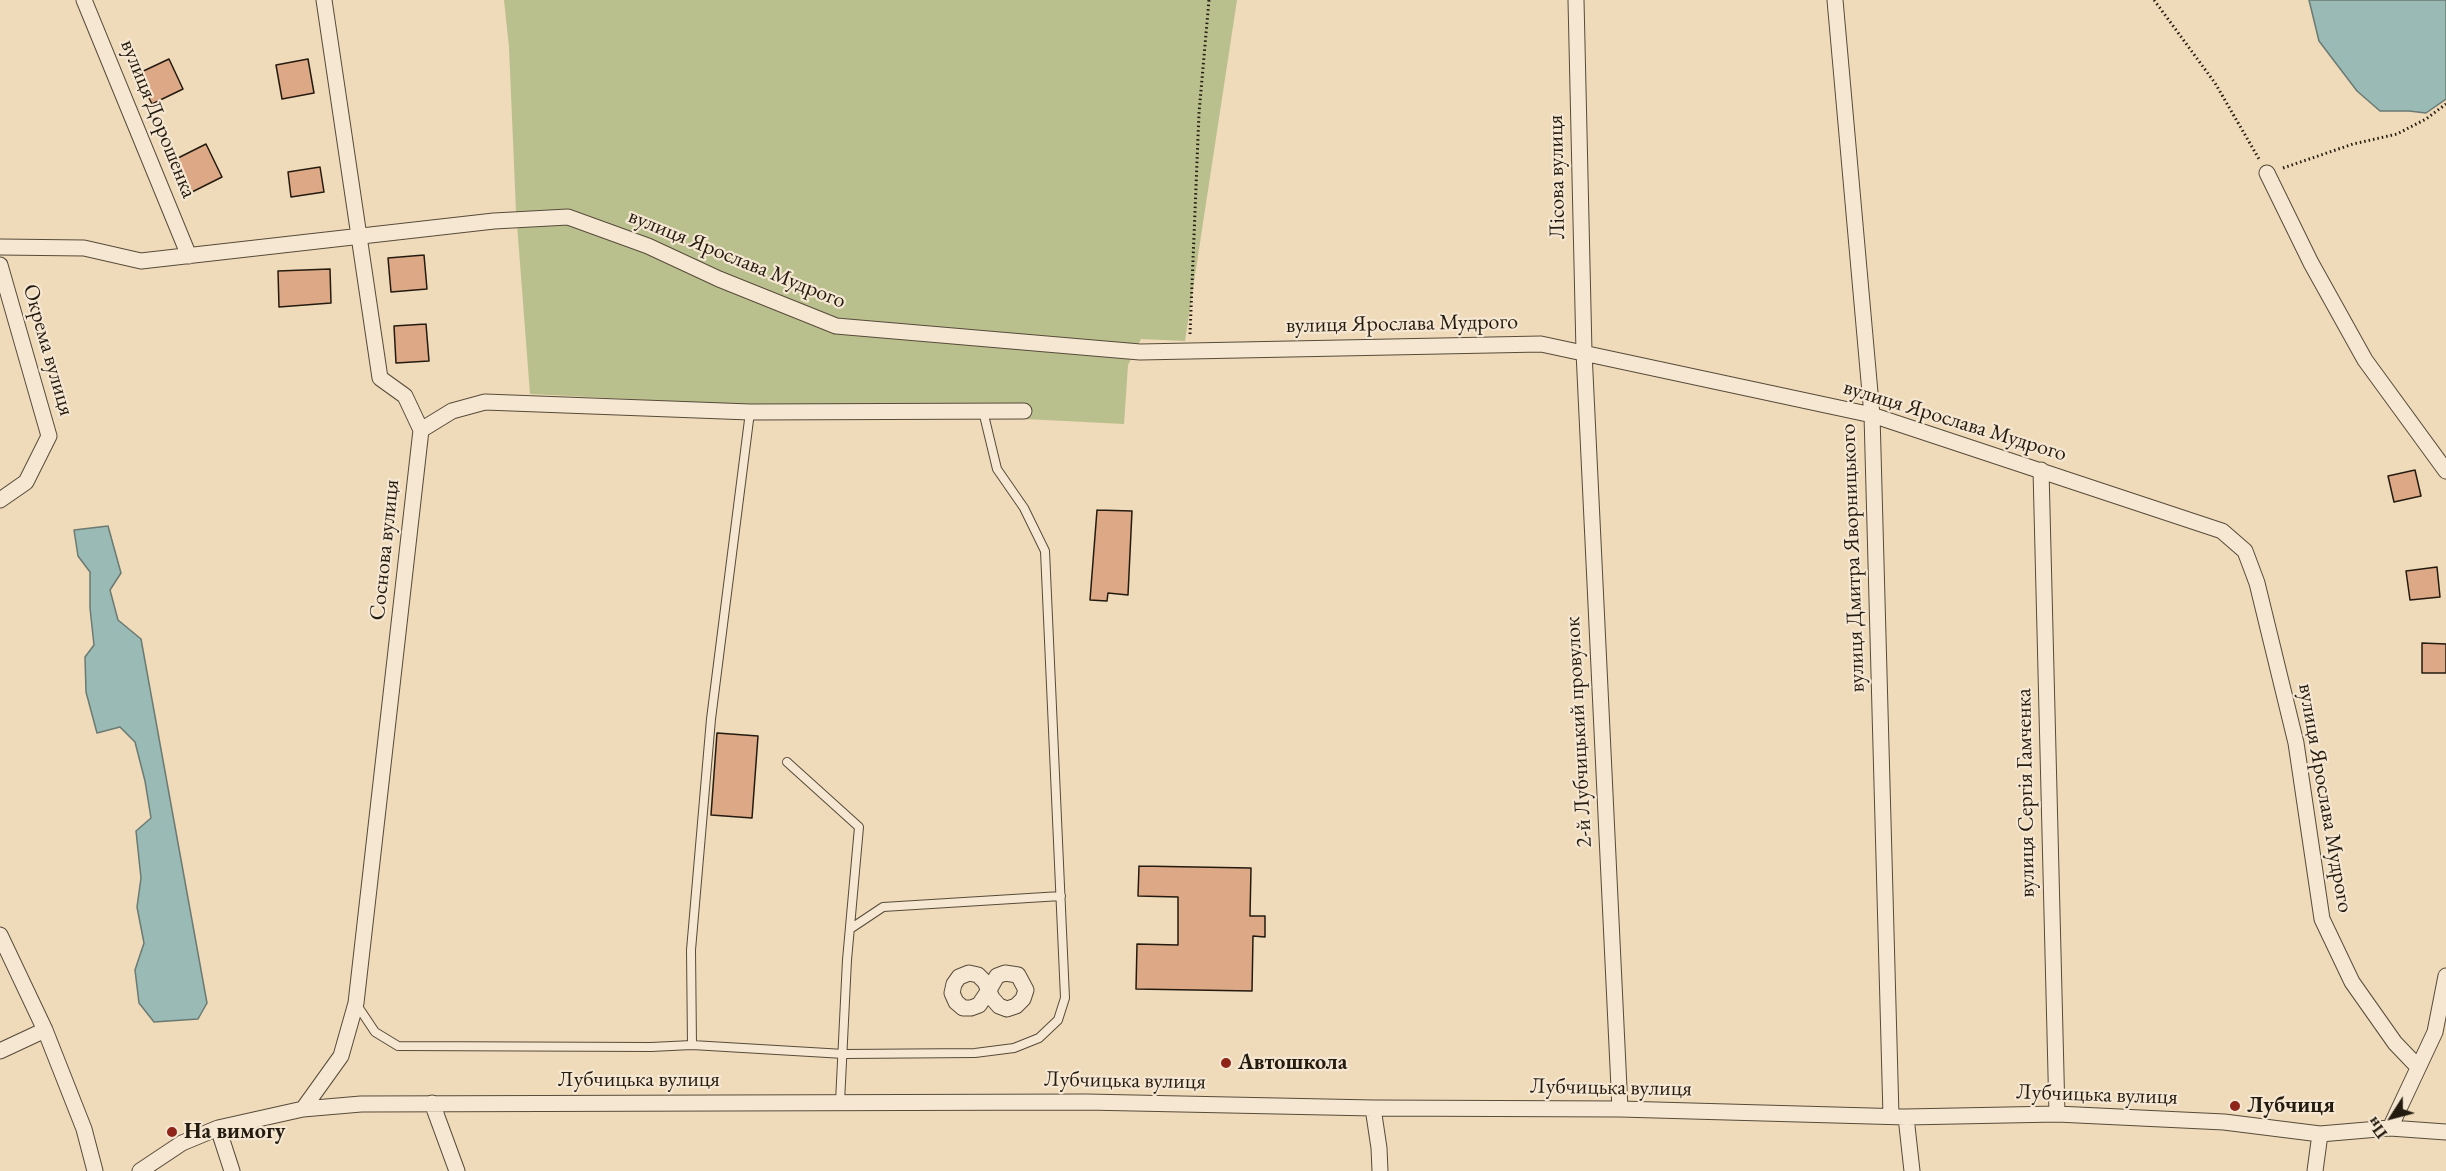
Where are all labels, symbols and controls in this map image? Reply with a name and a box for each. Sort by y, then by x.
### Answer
street label: вулиця Дорошенка [114,36,202,202]
street label: Лісова вулиця [1543,115,1571,239]
street label: вулиця Ярослава Мудрого [624,203,850,315]
street label: Окрема вулиця [17,281,79,419]
street label: вулиця Ярослава Мудрого [1286,309,1518,339]
street label: вулиця Ярослава Мудрого [1840,374,2070,468]
street label: вулиця Дмитра Яворницького [1835,423,1871,693]
street label: Соснова вулиця [364,478,406,622]
street label: 2-й Лубчицький провулок [1560,616,1598,848]
street label: вулиця Ярослава Мудрого [2292,681,2358,915]
street label: вулиця Сергія Гамченка [2011,688,2041,898]
place label: Автошкола [1238,1050,1347,1076]
marker: Автошкола [1219,1056,1233,1070]
street label: Лубчицька вулиця [1044,1066,1206,1096]
street label: Лубчицька вулиця [558,1067,720,1093]
street label: Лубчицька вулиця [1530,1073,1692,1103]
street label: Лубчицька вулиця [2016,1079,2178,1111]
north arrow [2362,1087,2422,1147]
place label: Лубчиця [2247,1093,2335,1119]
marker: Лубчиця [2228,1099,2242,1113]
text: Пн [2362,1113,2392,1143]
place label: На вимогу [184,1119,285,1145]
marker: На вимогу [165,1125,179,1139]

